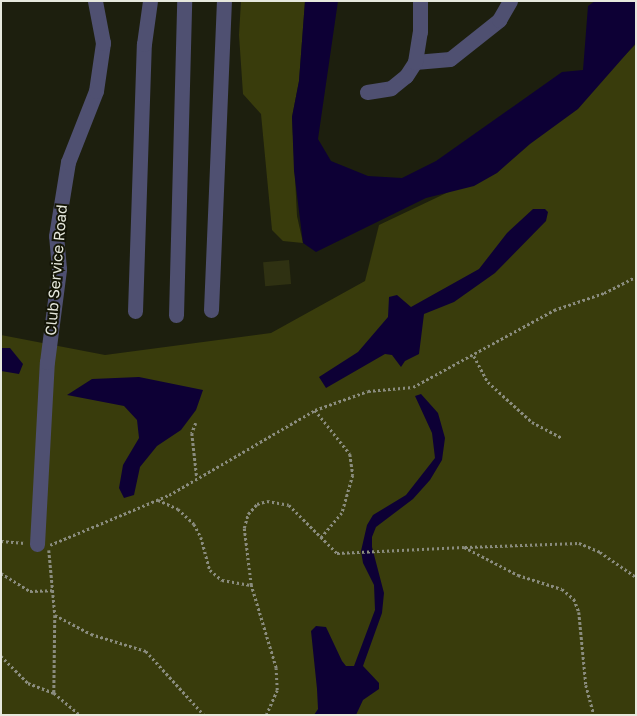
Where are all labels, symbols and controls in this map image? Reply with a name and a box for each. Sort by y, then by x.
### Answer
street label: Club Service Road [41,204,71,336]

